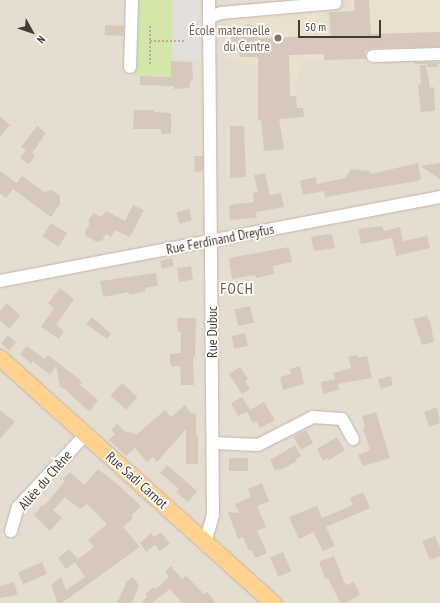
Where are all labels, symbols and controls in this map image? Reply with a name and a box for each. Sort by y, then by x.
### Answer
north arrow [12,12,52,52]
scale bar [300,12,383,38]
text: 50 m [305,19,326,34]
place label: École maternelle du Centre [189,22,270,54]
text: N [34,33,48,46]
marker: École maternelle du Centre [273,33,283,43]
street label: Rue Ferdinand Dreyfus [165,220,275,258]
district label: FOCH [220,280,254,298]
street label: Rue Dubuc [204,306,220,358]
street label: Allée du Chêne [15,447,75,513]
street label: Rue Sadi Carnot [103,448,171,512]

